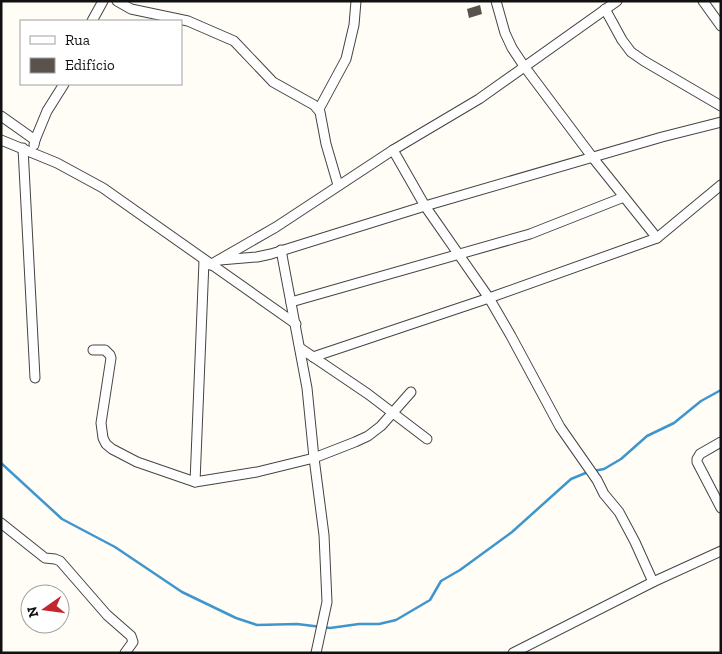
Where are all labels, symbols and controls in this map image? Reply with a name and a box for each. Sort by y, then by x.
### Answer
legend [20,20,182,85]
text: Rua [65,31,90,49]
text: Edifício [65,56,115,74]
north arrow [20,584,70,634]
text: N [23,604,42,619]

